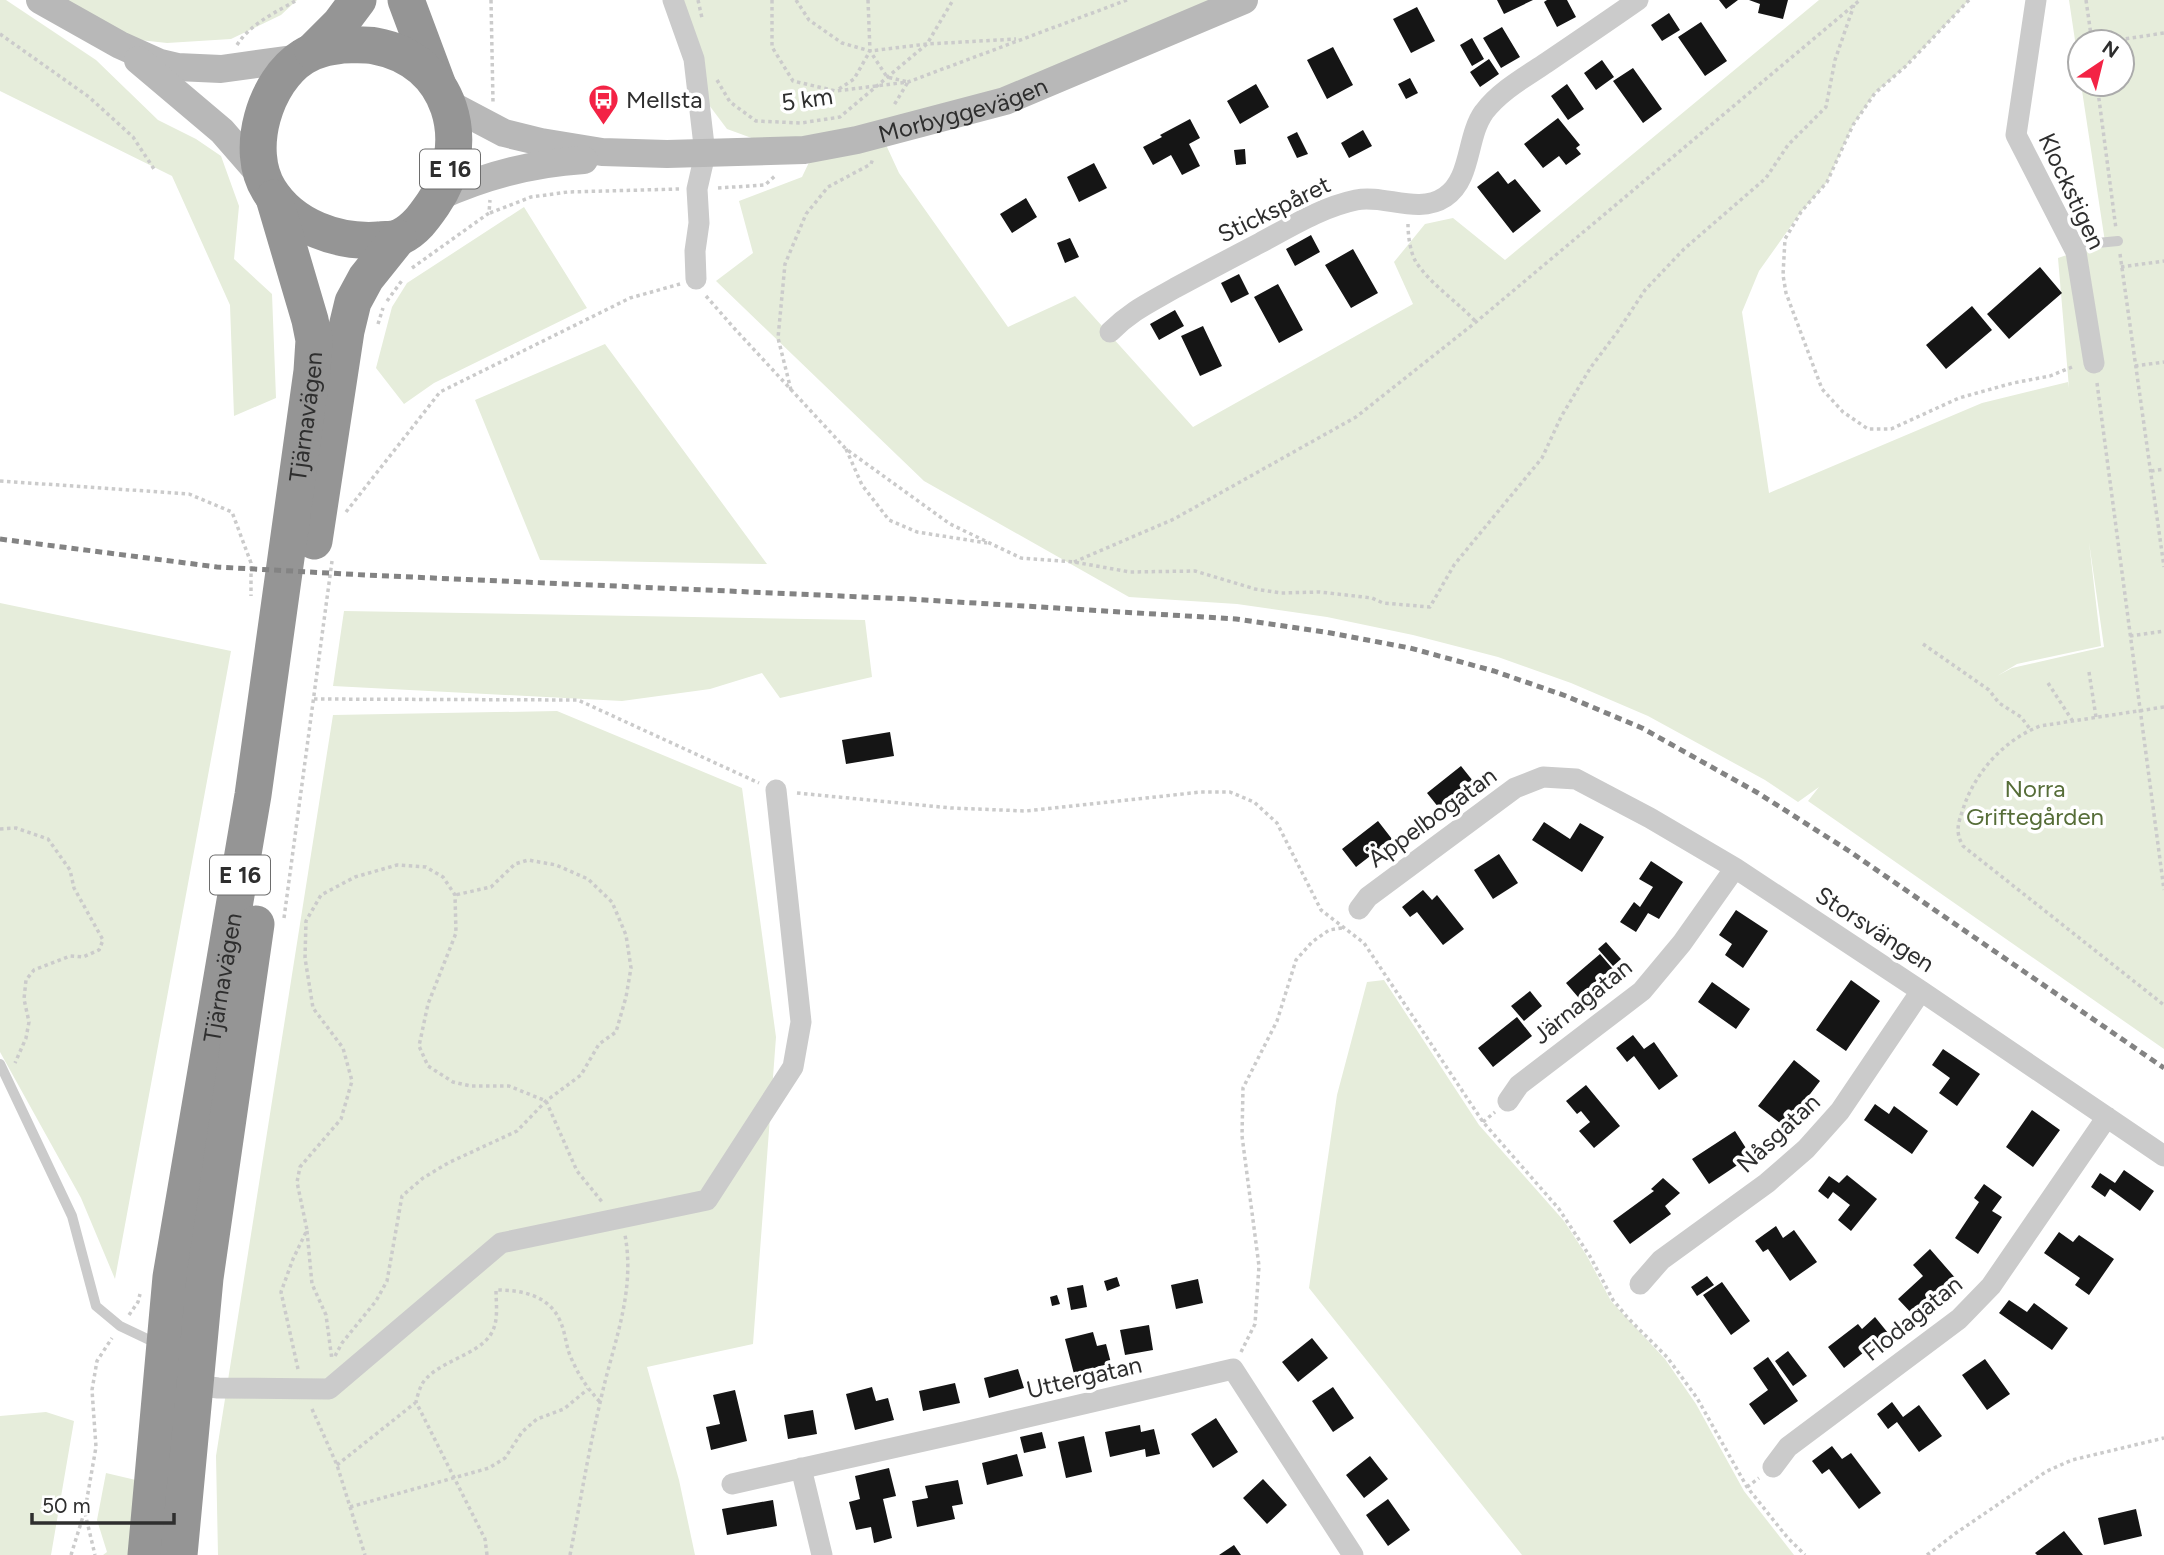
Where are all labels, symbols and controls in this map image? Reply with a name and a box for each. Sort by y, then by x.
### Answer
north arrow [2066,28,2136,98]
text: N [2098,36,2123,63]
street label: Morbyggevägen [875,70,1051,148]
street label: 5 km [779,81,835,117]
bus stop icon: Mellsta [586,82,620,126]
place label: Mellsta [626,85,702,114]
street label: Klockstigen [2032,128,2112,254]
road number: E 16 [420,150,480,188]
street label: Stickspåret [1213,169,1335,249]
street label: Tjärnavägen [282,351,328,483]
street label: Äppelbogatan [1362,761,1502,873]
park label: Norra Griftegården [1966,774,2104,831]
road number: E 16 [210,856,270,894]
street label: Storsvängen [1810,880,1940,978]
street label: Tjärnavägen [197,910,247,1044]
street label: Järnagatan [1527,952,1637,1050]
street label: Nåsgatan [1730,1087,1826,1179]
street label: Flodagatan [1856,1269,1968,1367]
street label: Uttergatan [1024,1350,1144,1404]
scale bar [32,1482,173,1526]
text: 50 m [42,1493,91,1518]

